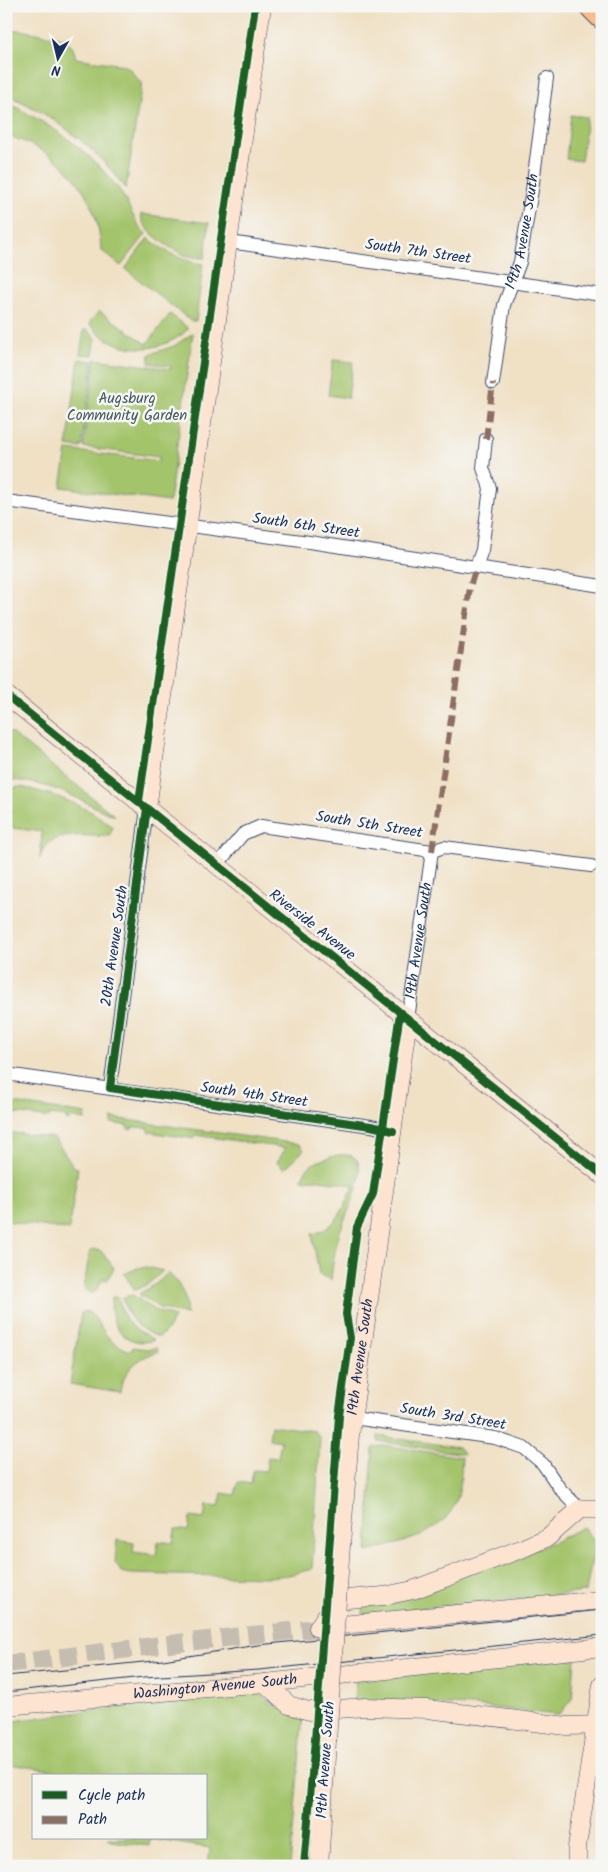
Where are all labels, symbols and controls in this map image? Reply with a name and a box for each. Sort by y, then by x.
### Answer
north arrow [32,32,82,82]
text: N [50,58,62,81]
street label: 19th Avenue South [499,172,546,293]
street label: South 7th Street [364,233,473,271]
park label: Augsburg Community Garden [67,387,187,428]
street label: South 6th Street [251,507,361,545]
street label: South 5th Street [314,805,424,845]
street label: 19th Avenue South [399,881,439,1001]
street label: Riverside Avenue [263,883,361,967]
street label: 20th Avenue South [95,884,135,1008]
street label: South 4th Street [199,1076,309,1114]
street label: 19th Avenue South [341,1297,381,1417]
street label: South 3rd Street [398,1397,508,1437]
street label: Washington Avenue South [132,1668,298,1707]
street label: 19th Avenue South [310,1700,342,1820]
legend [32,1774,208,1840]
text: Cycle path [78,1784,145,1808]
text: Path [78,1808,107,1832]

